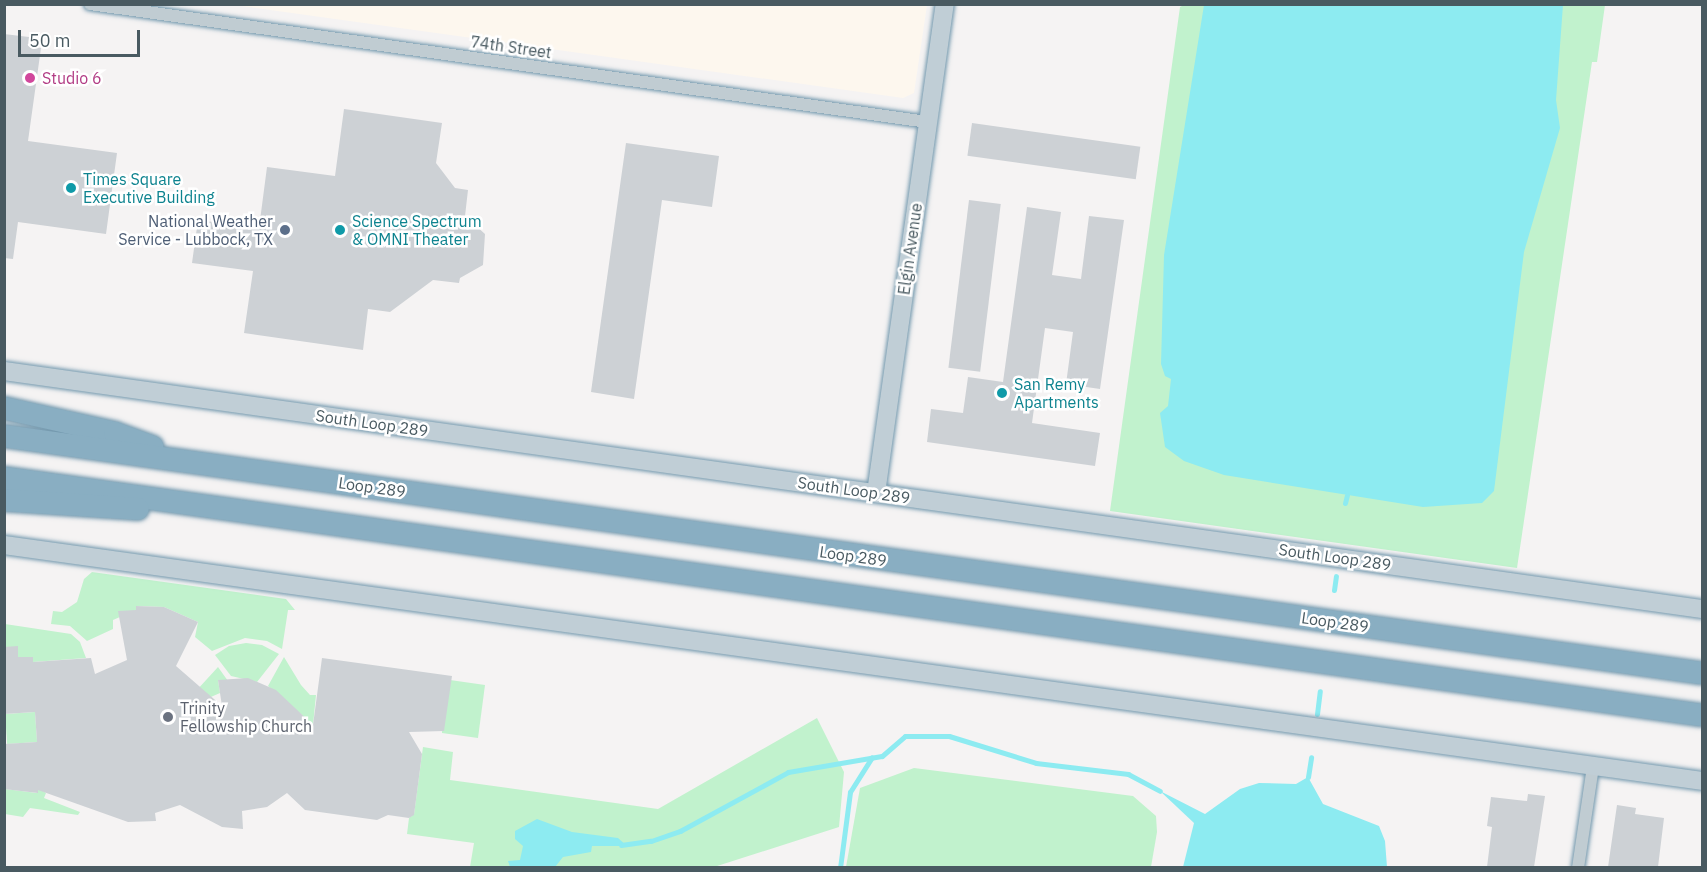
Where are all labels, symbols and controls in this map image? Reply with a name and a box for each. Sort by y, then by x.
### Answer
scale bar [21,18,142,56]
text: 50 m [29,29,71,52]
street label: 74th Street [469,32,553,62]
place label: Studio 6 [42,68,102,88]
marker: Studio 6 [23,71,37,85]
place label: Times Square Executive Building [83,169,215,207]
marker: Times Square Executive Building [64,181,78,195]
street label: Elgin Avenue [894,202,926,296]
place label: National Weather Service - Lubbock, TX [118,211,273,249]
place label: Science Spectrum & OMNI Theater [352,211,482,249]
marker: National Weather Service - Lubbock, TX [278,223,292,237]
marker: Science Spectrum & OMNI Theater [333,223,347,237]
place label: San Remy Apartments [1014,374,1099,412]
marker: San Remy Apartments [995,386,1009,400]
street label: South Loop 289 [314,406,430,440]
street label: Loop 289 [337,473,407,501]
street label: South Loop 289 [796,473,912,507]
street label: South Loop 289 [1277,540,1393,574]
street label: Loop 289 [818,542,888,570]
street label: Loop 289 [1300,608,1370,636]
place label: Trinity Fellowship Church [180,698,312,736]
marker: Trinity Fellowship Church [161,710,175,724]

